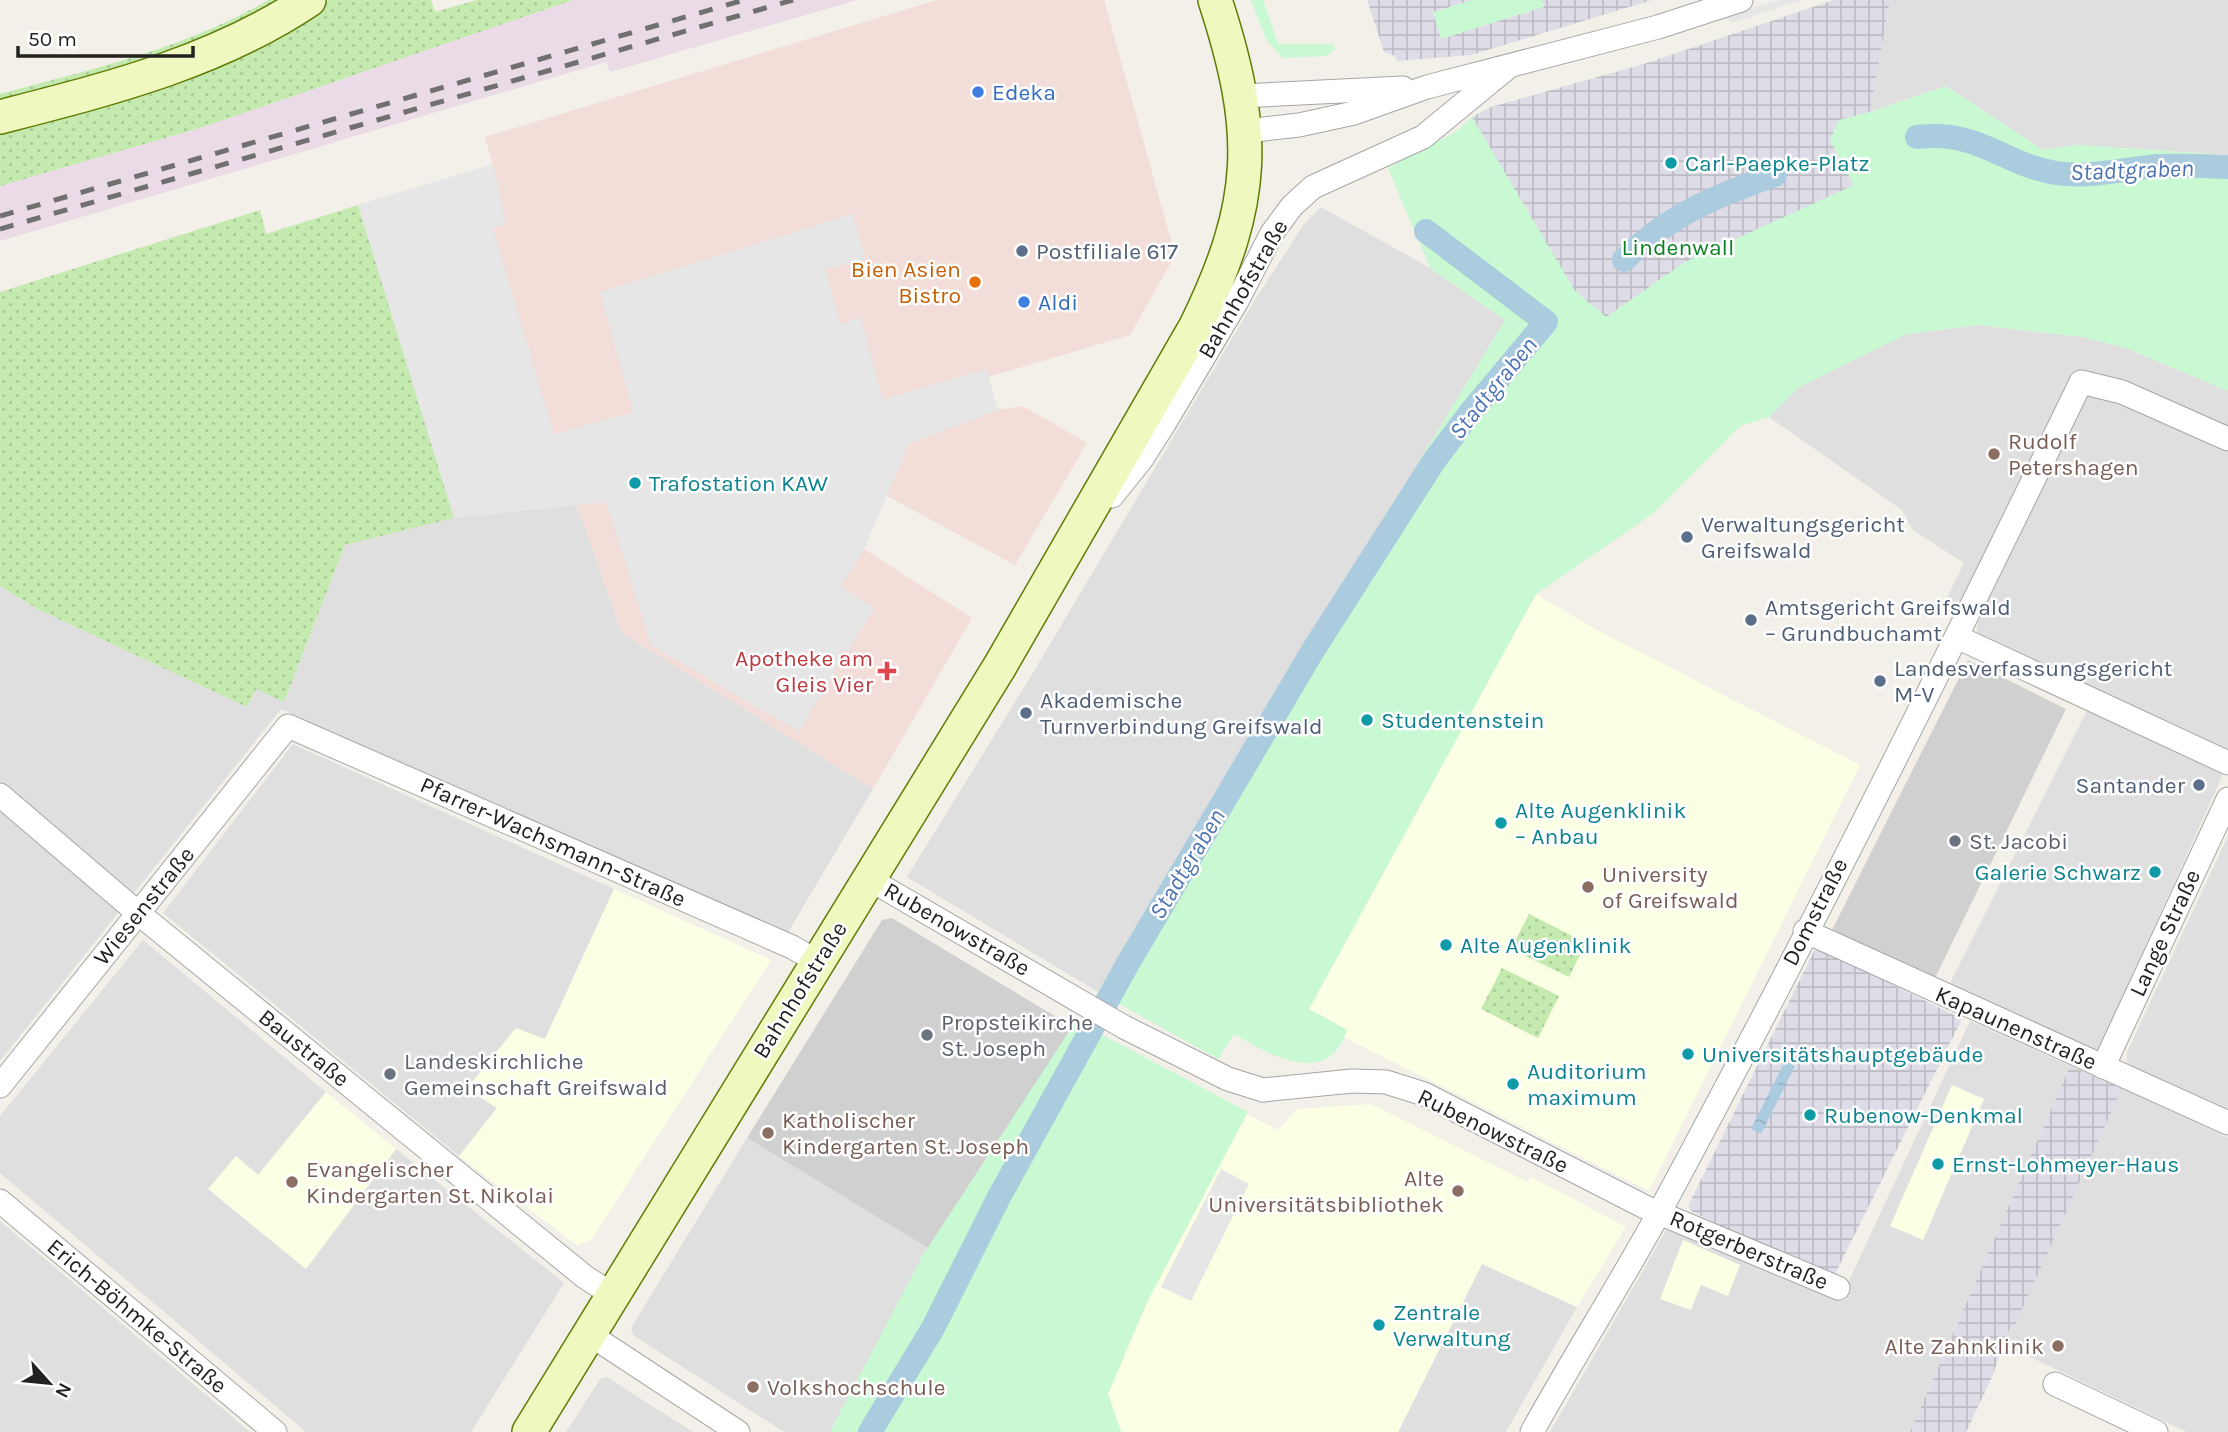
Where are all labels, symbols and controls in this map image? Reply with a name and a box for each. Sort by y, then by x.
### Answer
scale bar [18,14,192,58]
text: 50 m [28,27,77,51]
place label: Edeka [992,79,1056,106]
marker: Edeka [970,84,986,100]
place label: Carl-Paepke-Platz [1685,150,1869,177]
water label: Stadtgraben [2070,154,2194,186]
marker: Carl-Paepke-Platz [1663,155,1679,171]
street label: Bahnhofstraße [1192,215,1294,363]
park label: Lindenwall [1621,234,1735,261]
place label: Postfiliale 617 [1036,238,1178,265]
marker: Postfiliale 617 [1014,243,1030,259]
place label: Bien Asien Bistro [851,256,961,309]
marker: Bien Asien Bistro [967,274,983,290]
place label: Aldi [1038,289,1078,316]
marker: Aldi [1016,294,1032,310]
water label: Stadtgraben [1443,331,1543,445]
place label: Rudolf Petershagen [2008,428,2139,481]
marker: Rudolf Petershagen [1986,446,2002,462]
place label: Trafostation KAW [649,470,829,497]
marker: Trafostation KAW [627,475,643,491]
place label: Verwaltungsgericht Greifswald [1701,511,1905,564]
marker: Verwaltungsgericht Greifswald [1679,529,1695,545]
place label: Amtsgericht Greifswald – Grundbuchamt [1765,594,2011,647]
marker: Amtsgericht Greifswald – Grundbuchamt [1743,612,1759,628]
place label: Apotheke am Gleis Vier [735,645,874,698]
place label: Landesverfassungsgericht M-V [1894,655,2173,708]
marker: Apotheke am Gleis Vier [879,663,895,679]
marker: Landesverfassungsgericht M-V [1872,673,1888,689]
place label: Akademische Turnverbindung Greifswald [1040,687,1323,740]
marker: Akademische Turnverbindung Greifswald [1018,705,1034,721]
place label: Studentenstein [1381,707,1544,734]
marker: Studentenstein [1359,712,1375,728]
street label: Pfarrer-Wachsmann-Straße [416,771,690,913]
place label: Santander [2076,772,2186,799]
marker: Santander [2191,777,2207,793]
place label: Alte Augenklinik – Anbau [1515,797,1686,850]
water label: Stadtgraben [1143,804,1231,924]
marker: Alte Augenklinik – Anbau [1493,815,1509,831]
place label: St. Jacobi [1969,828,2068,855]
marker: St. Jacobi [1947,833,1963,849]
street label: Wiesenstraße [88,841,200,971]
street label: Domstraße [1776,854,1854,970]
place label: Galerie Schwarz [1975,859,2141,886]
place label: University of Greifswald [1602,861,1739,914]
marker: Galerie Schwarz [2147,864,2163,880]
street label: Lange Straße [2124,865,2206,1001]
street label: Rubenowstraße [879,876,1035,982]
marker: University of Greifswald [1580,879,1596,895]
street label: Bahnhofstraße [747,917,853,1063]
place label: Alte Augenklinik [1460,932,1631,959]
marker: Alte Augenklinik [1438,937,1454,953]
street label: Kapaunenstraße [1931,980,2101,1076]
street label: Baustraße [253,1003,355,1093]
place label: Propsteikirche St. Joseph [941,1009,1093,1062]
marker: Propsteikirche St. Joseph [919,1027,935,1043]
place label: Universitätshauptgebäude [1702,1041,1983,1068]
marker: Universitätshauptgebäude [1680,1046,1696,1062]
place label: Landeskirchliche Gemeinschaft Greifswald [404,1048,668,1101]
place label: Auditorium maximum [1527,1058,1646,1111]
marker: Landeskirchliche Gemeinschaft Greifswald [382,1066,398,1082]
marker: Auditorium maximum [1505,1076,1521,1092]
street label: Rubenowstraße [1413,1083,1573,1179]
place label: Rubenow-Denkmal [1824,1102,2023,1129]
place label: Katholischer Kindergarten St. Joseph [782,1107,1029,1160]
marker: Rubenow-Denkmal [1802,1107,1818,1123]
marker: Katholischer Kindergarten St. Joseph [760,1125,776,1141]
place label: Ernst-Lohmeyer-Haus [1952,1151,2179,1178]
place label: Evangelischer Kindergarten St. Nikolai [306,1156,554,1209]
marker: Ernst-Lohmeyer-Haus [1930,1156,1946,1172]
place label: Alte Universitätsbibliothek [1208,1165,1444,1218]
marker: Evangelischer Kindergarten St. Nikolai [284,1174,300,1190]
marker: Alte Universitätsbibliothek [1450,1183,1466,1199]
street label: Rotgerberstraße [1666,1204,1832,1296]
street label: Erich-Böhmke-Straße [42,1233,232,1399]
place label: Zentrale Verwaltung [1393,1299,1511,1352]
marker: Zentrale Verwaltung [1371,1317,1387,1333]
place label: Alte Zahnklinik [1884,1333,2044,1360]
marker: Alte Zahnklinik [2050,1338,2066,1354]
north arrow [14,1348,84,1418]
place label: Volkshochschule [767,1374,945,1401]
text: N [50,1379,76,1401]
marker: Volkshochschule [745,1379,761,1395]

